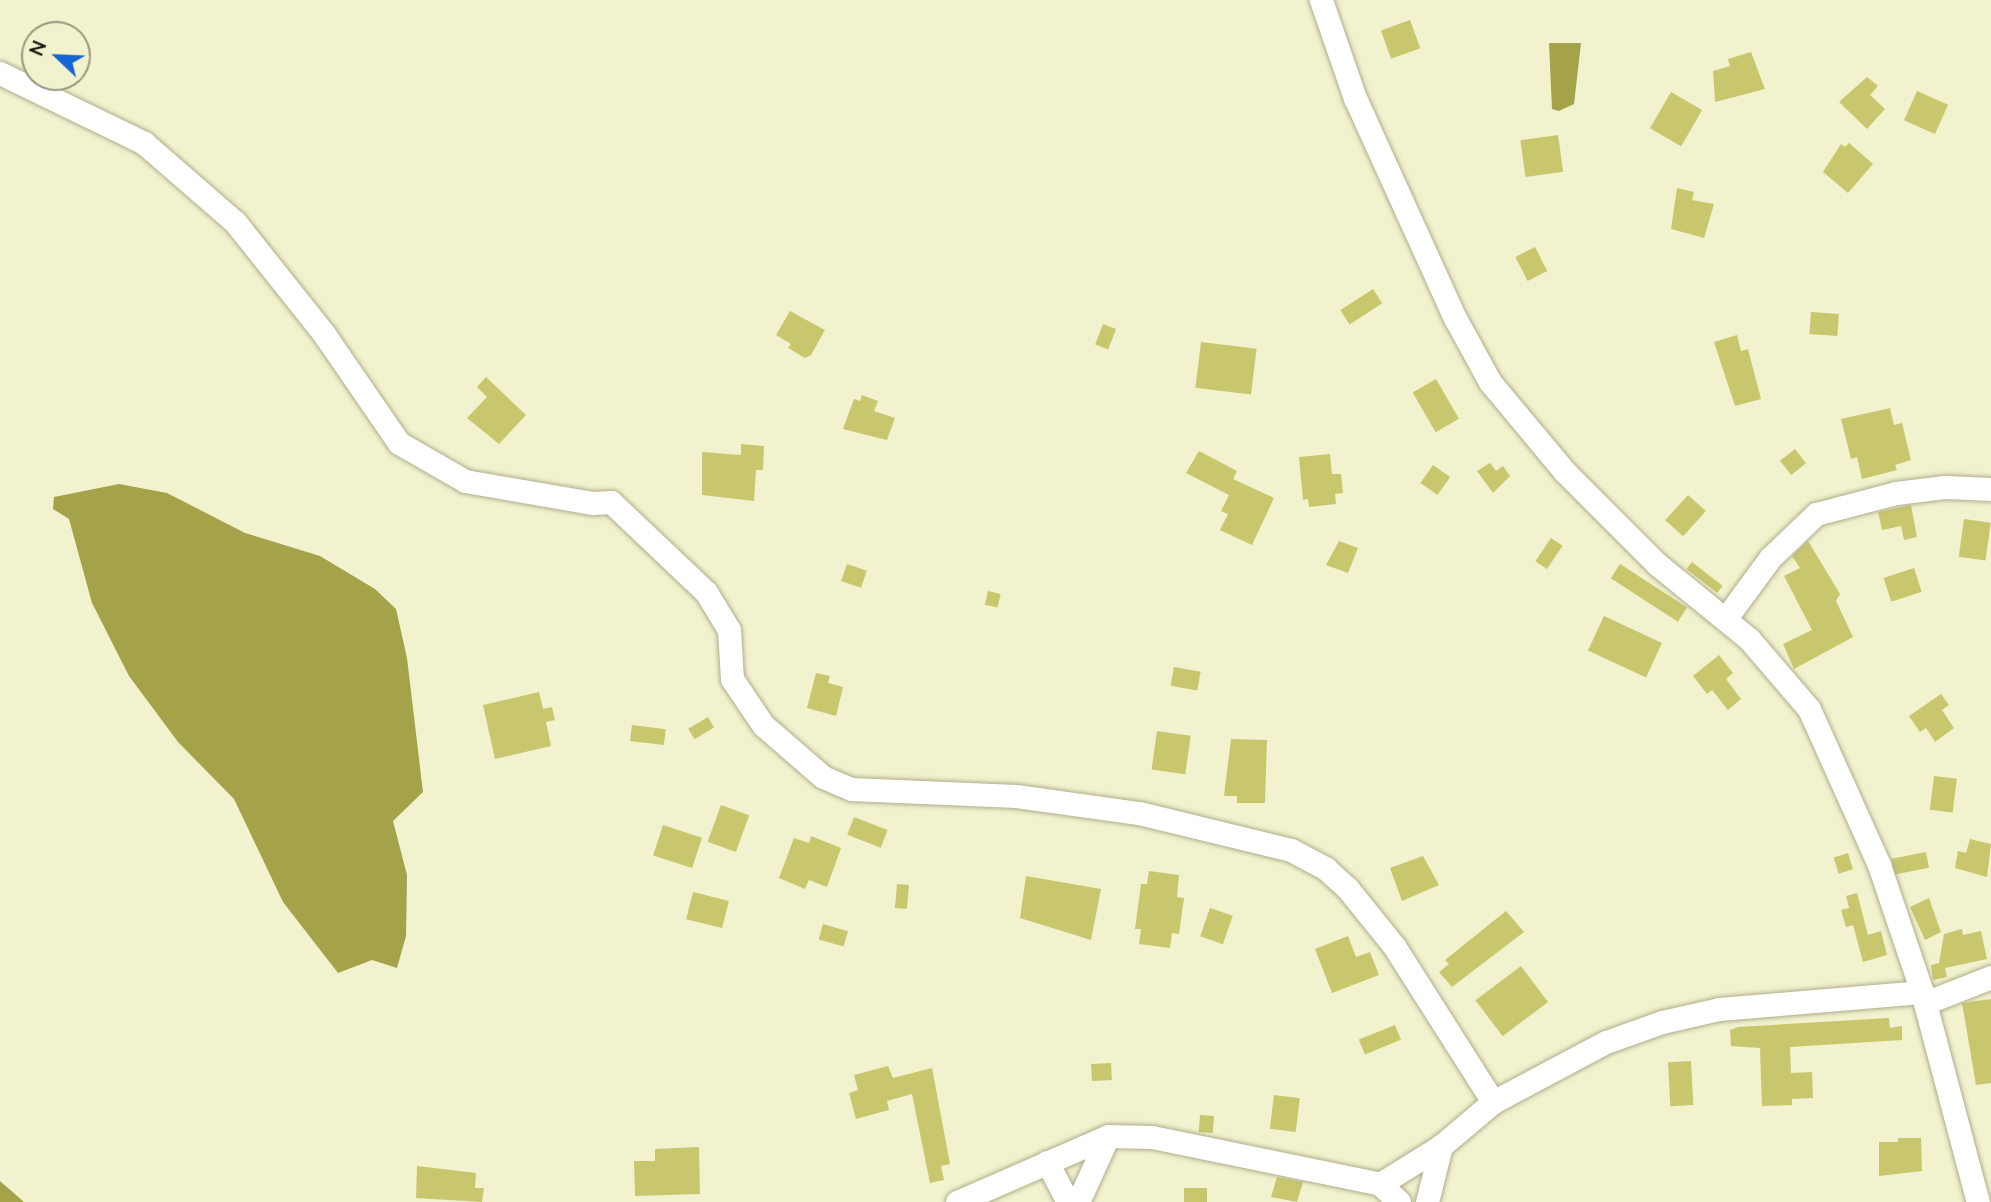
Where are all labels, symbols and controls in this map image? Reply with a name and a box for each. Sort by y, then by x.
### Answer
north arrow [21,21,91,91]
text: N [24,37,53,60]

